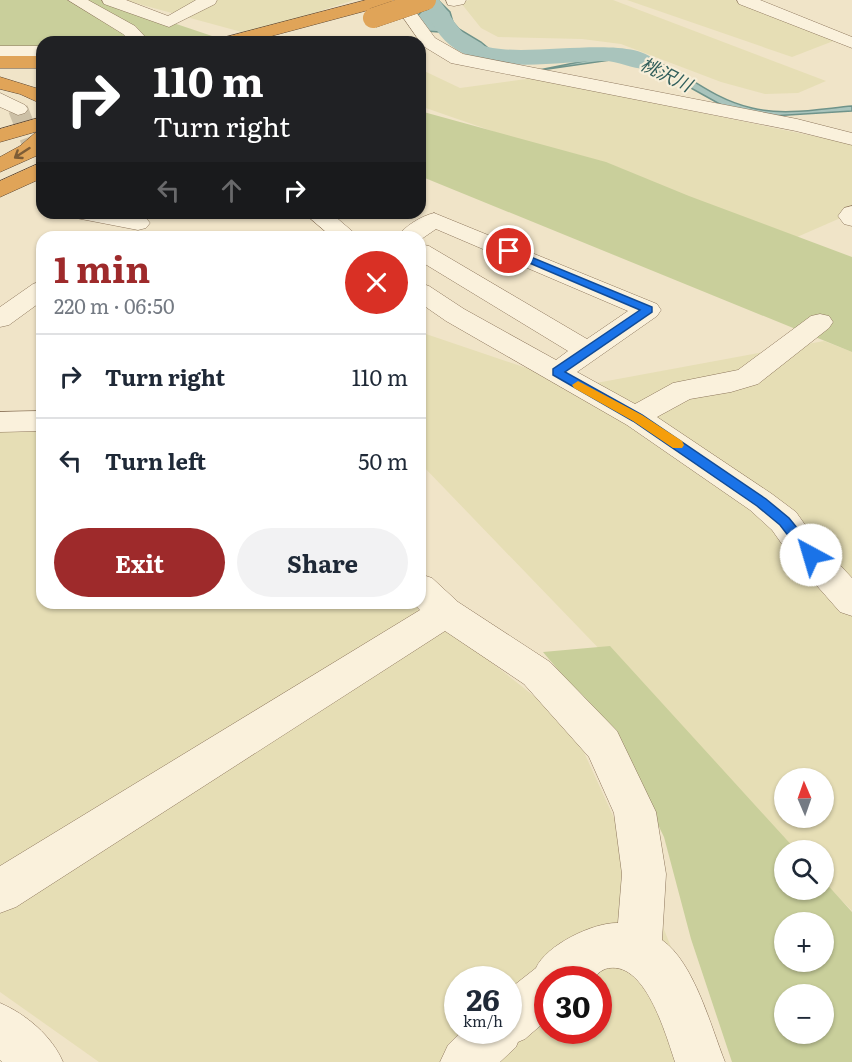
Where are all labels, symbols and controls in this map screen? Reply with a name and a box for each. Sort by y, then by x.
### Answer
text: 110 m [153,48,264,110]
water label: 桃沢川 [636,50,699,98]
icon: right [54,60,132,138]
text: Turn right [153,105,290,145]
one-way arrow [15,147,31,159]
icon: left [152,174,185,207]
icon: ahead [215,174,248,207]
icon: right [278,174,311,207]
pin [483,225,534,276]
icon: arrive [492,234,525,267]
text: 1 min [54,241,150,294]
button: close [345,251,408,314]
text: 220 m · 06:50 [54,290,175,320]
icon: right [54,360,87,393]
text: Turn right [105,360,225,393]
text: 110 m [352,360,408,393]
icon: left [54,444,87,477]
text: Turn left [105,444,206,477]
text: 50 m [358,444,408,477]
position arrow [779,523,843,587]
button: Exit [54,528,225,597]
button: Share [237,528,408,597]
north arrow [774,768,834,828]
map controls [774,768,834,1044]
button: search [774,840,834,900]
button: + [774,912,834,972]
speed limit sign: 30 [534,966,612,1044]
text: 26 [466,976,500,1020]
button: − [774,984,834,1044]
text: km/h [463,1009,503,1032]

